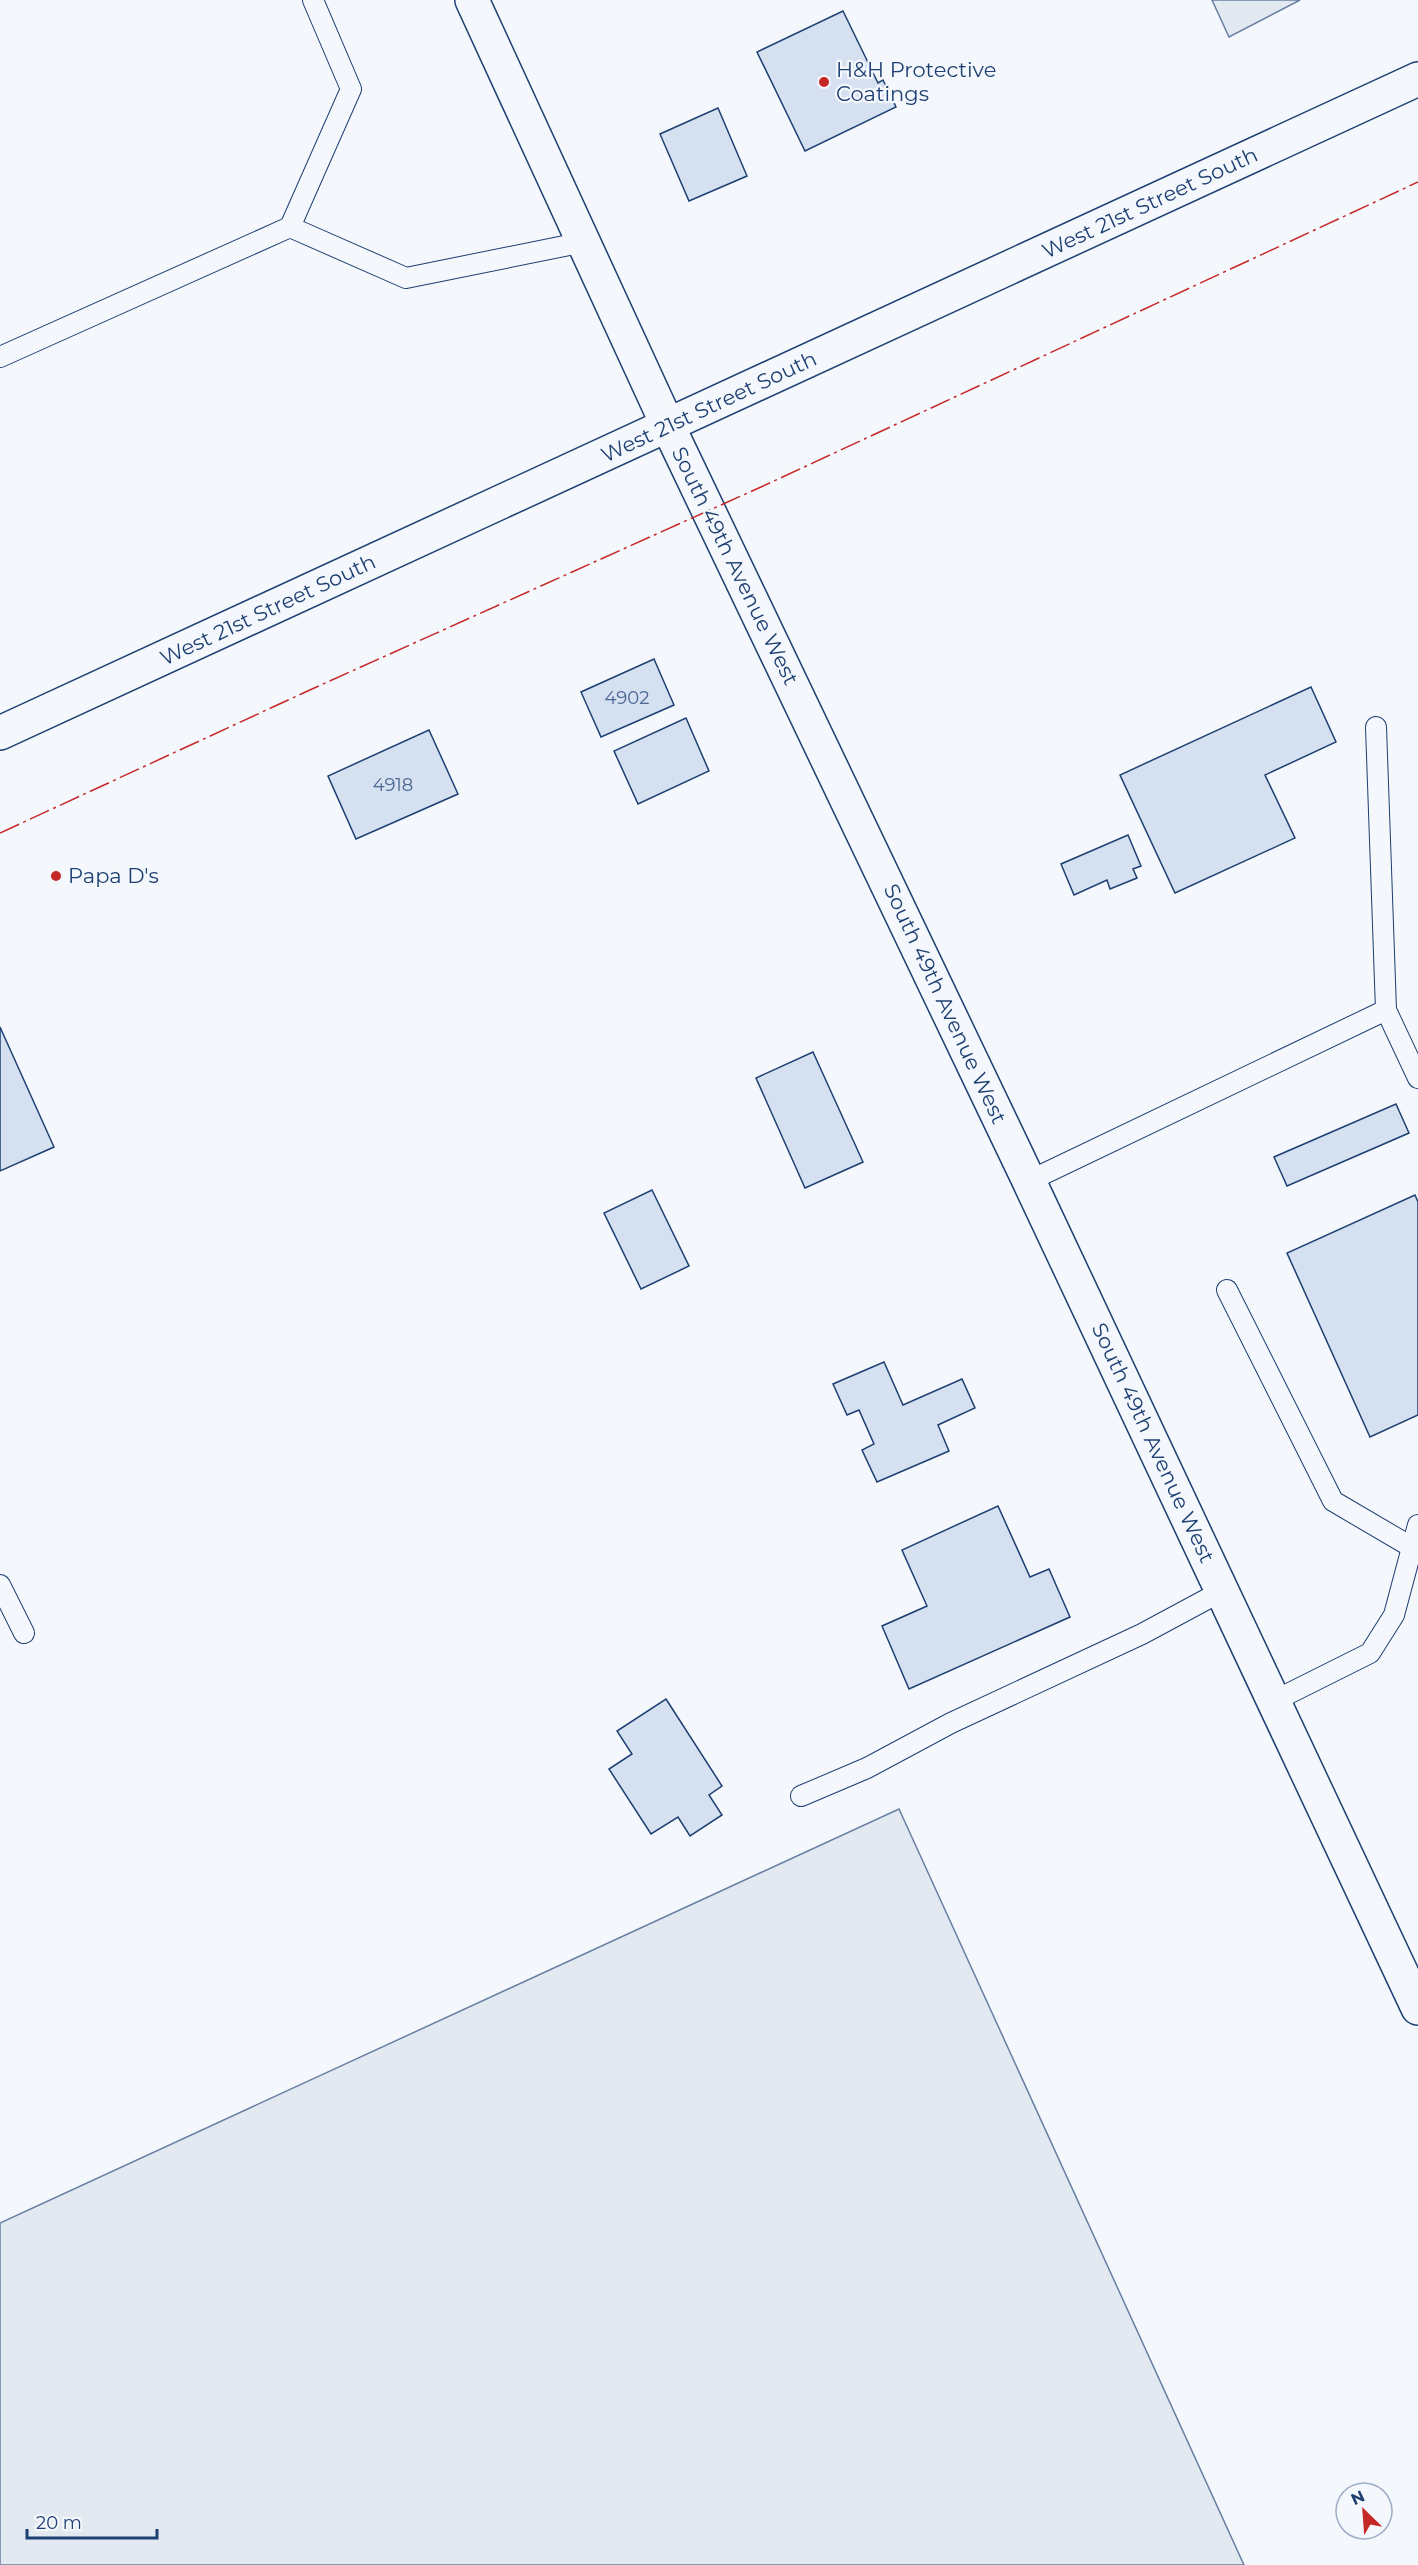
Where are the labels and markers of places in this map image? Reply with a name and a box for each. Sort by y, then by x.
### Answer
place label: H&H Protective Coatings [836,57,996,106]
marker: H&H Protective Coatings [817,75,831,89]
place label: Papa D's [68,863,159,888]
marker: Papa D's [49,869,63,883]

